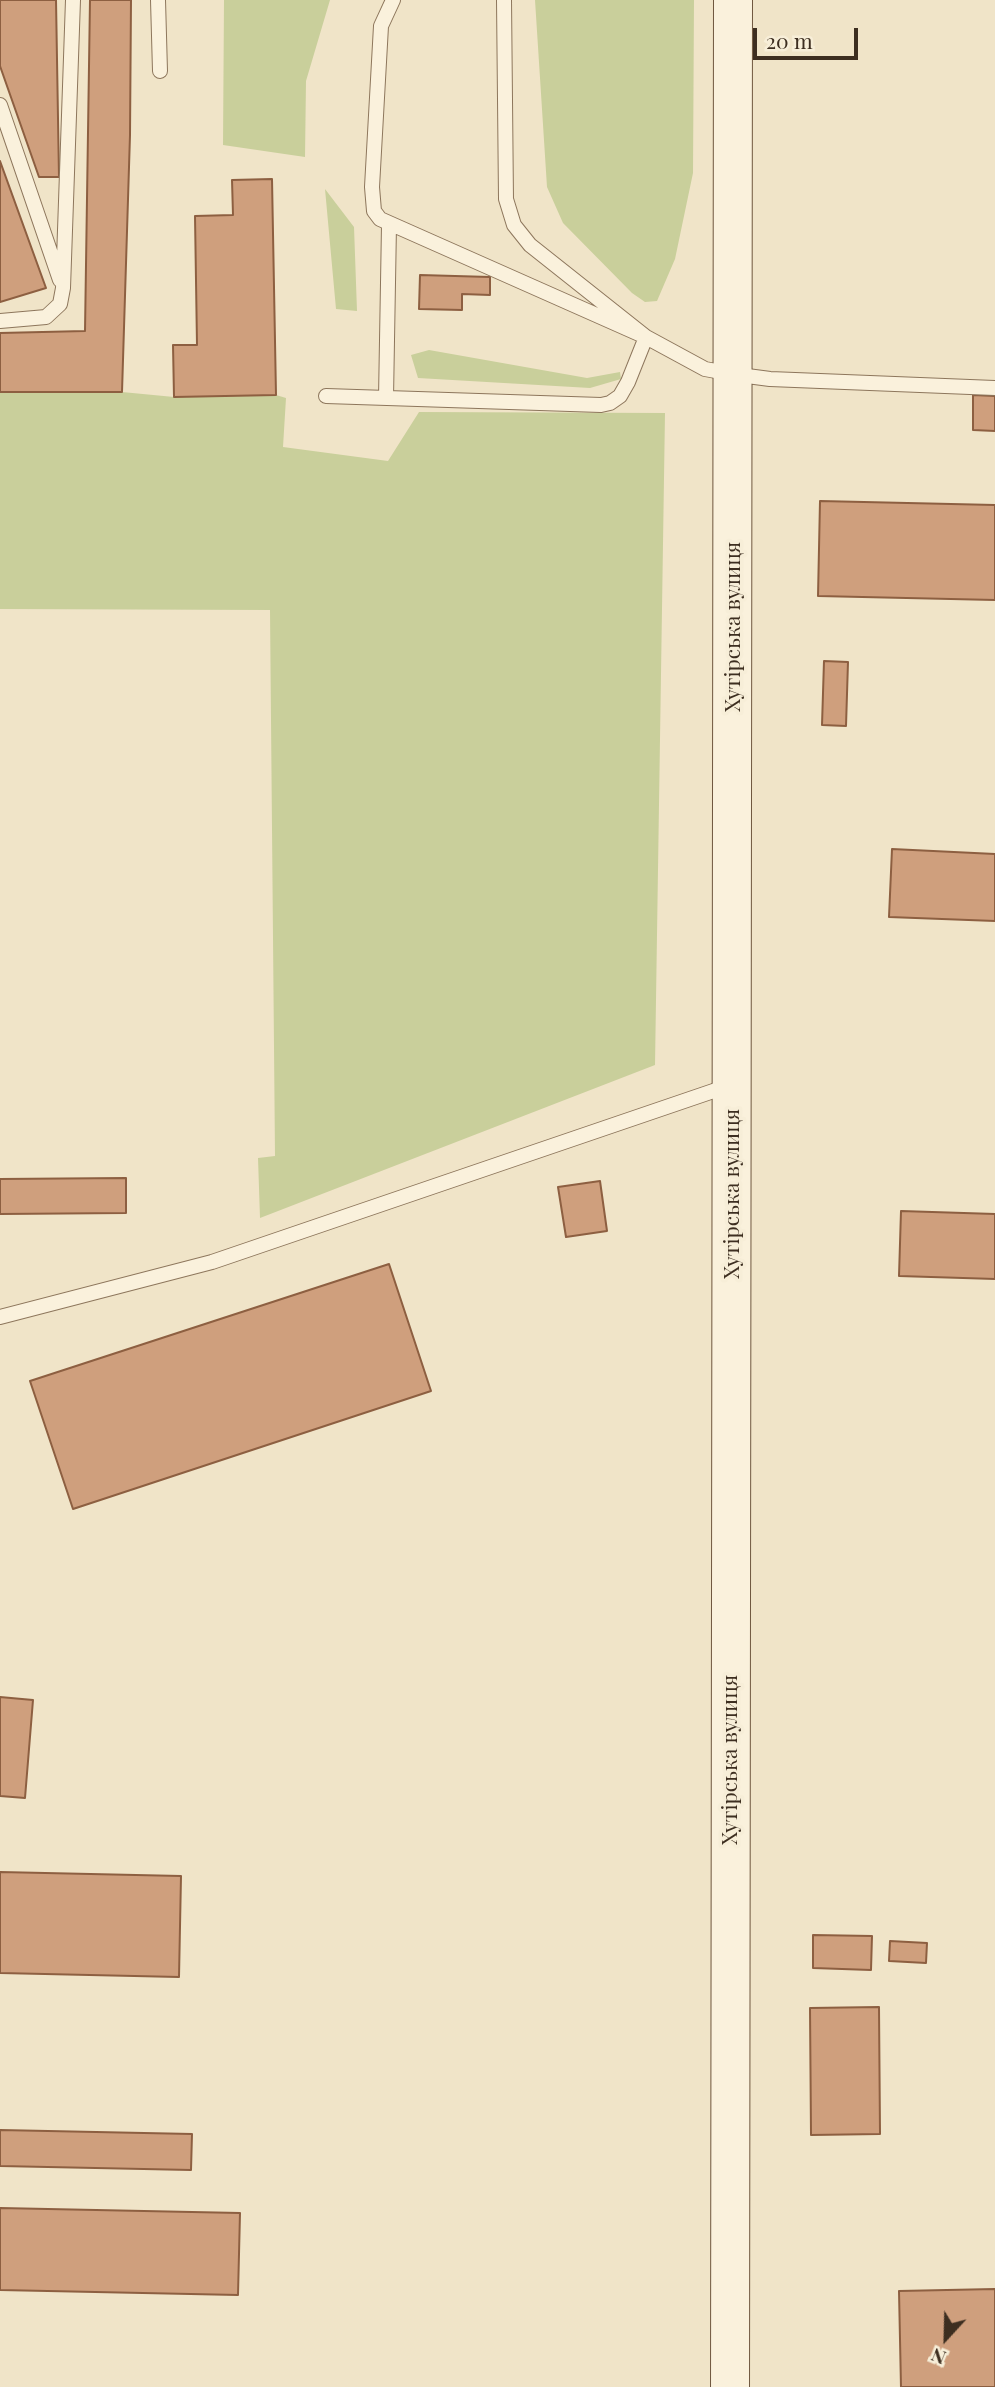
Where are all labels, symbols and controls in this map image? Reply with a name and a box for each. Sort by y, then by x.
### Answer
scale bar [757,14,862,58]
text: 20 m [766,26,813,54]
street label: Хутірська вулиця [720,542,746,712]
street label: Хутірська вулиця [719,1109,745,1279]
street label: Хутірська вулиця [717,1675,743,1845]
north arrow [911,2303,981,2373]
text: N [927,2343,949,2372]

